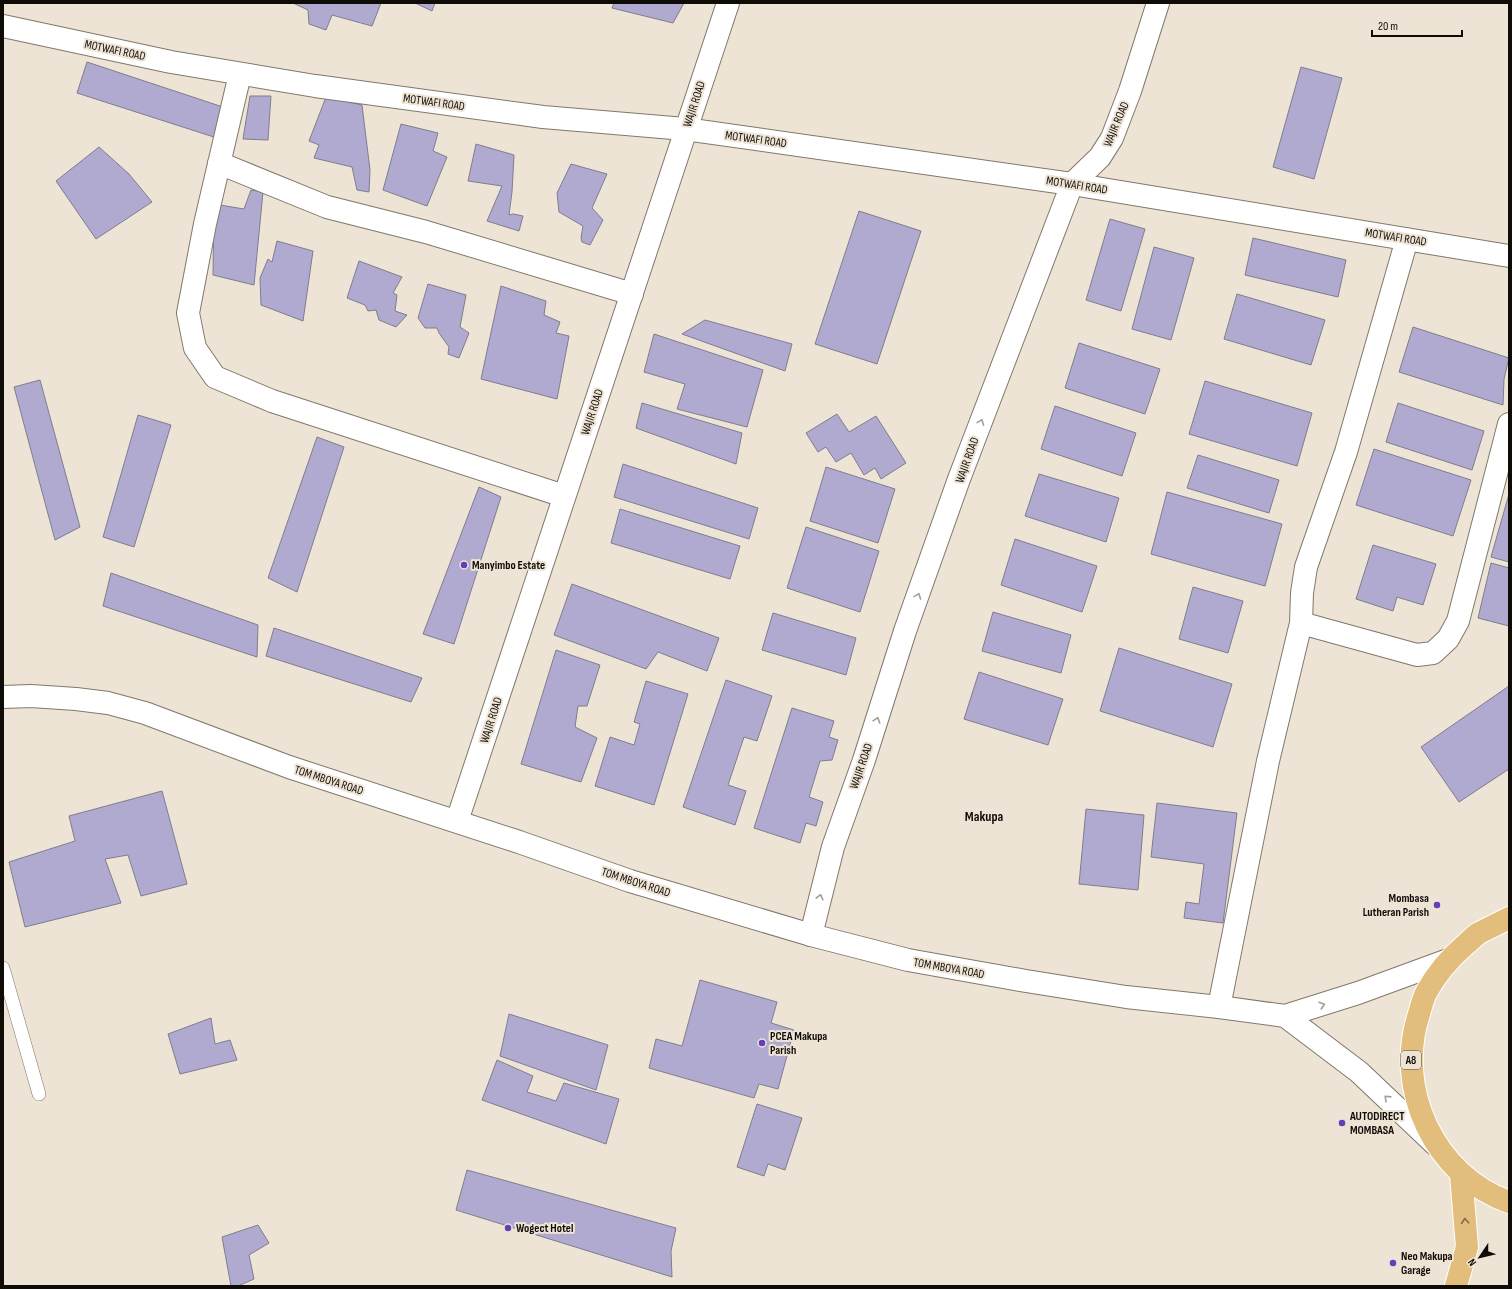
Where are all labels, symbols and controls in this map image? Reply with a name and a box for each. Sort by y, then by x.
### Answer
scale bar [1372,12,1462,38]
text: 20 m [1378,19,1398,34]
street label: MOTWAFI ROAD [83,37,147,64]
street label: WAJIR ROAD [680,79,709,129]
street label: MOTWAFI ROAD [402,91,466,114]
street label: WAJIR ROAD [1100,99,1133,149]
street label: MOTWAFI ROAD [724,128,788,151]
street label: MOTWAFI ROAD [1045,173,1109,198]
street label: MOTWAFI ROAD [1364,225,1428,250]
street label: WAJIR ROAD [578,387,607,437]
one-way arrow [977,418,985,425]
street label: WAJIR ROAD [952,435,983,485]
place label: Manyimbo Estate [472,558,545,573]
marker: Manyimbo Estate [459,560,469,570]
one-way arrow [913,593,921,600]
street label: WAJIR ROAD [477,695,506,745]
one-way arrow [872,717,881,724]
street label: WAJIR ROAD [847,741,876,791]
street label: TOM MBOYA ROAD [292,762,365,799]
district label: Makupa [965,808,1003,825]
street label: TOM MBOYA ROAD [599,864,672,901]
place label: Mombasa Lutheran Parish [1363,891,1429,920]
one-way arrow [816,894,824,900]
marker: Mombasa Lutheran Parish [1432,900,1442,910]
street label: TOM MBOYA ROAD [912,955,986,982]
one-way arrow [1318,1001,1325,1009]
place label: PCEA Makupa Parish [770,1029,827,1058]
marker: PCEA Makupa Parish [757,1038,767,1048]
road number: A8 [1401,1051,1421,1069]
one-way arrow [1384,1095,1392,1103]
place label: AUTODIRECT MOMBASA [1349,1109,1404,1138]
marker: AUTODIRECT MOMBASA [1337,1118,1347,1128]
one-way arrow [1460,1218,1469,1224]
place label: Wogect Hotel [516,1221,573,1236]
marker: Wogect Hotel [503,1223,513,1233]
north arrow [1460,1237,1500,1277]
place label: Neo Makupa Garage [1401,1249,1453,1278]
text: N [1465,1256,1479,1269]
marker: Neo Makupa Garage [1388,1258,1398,1268]

